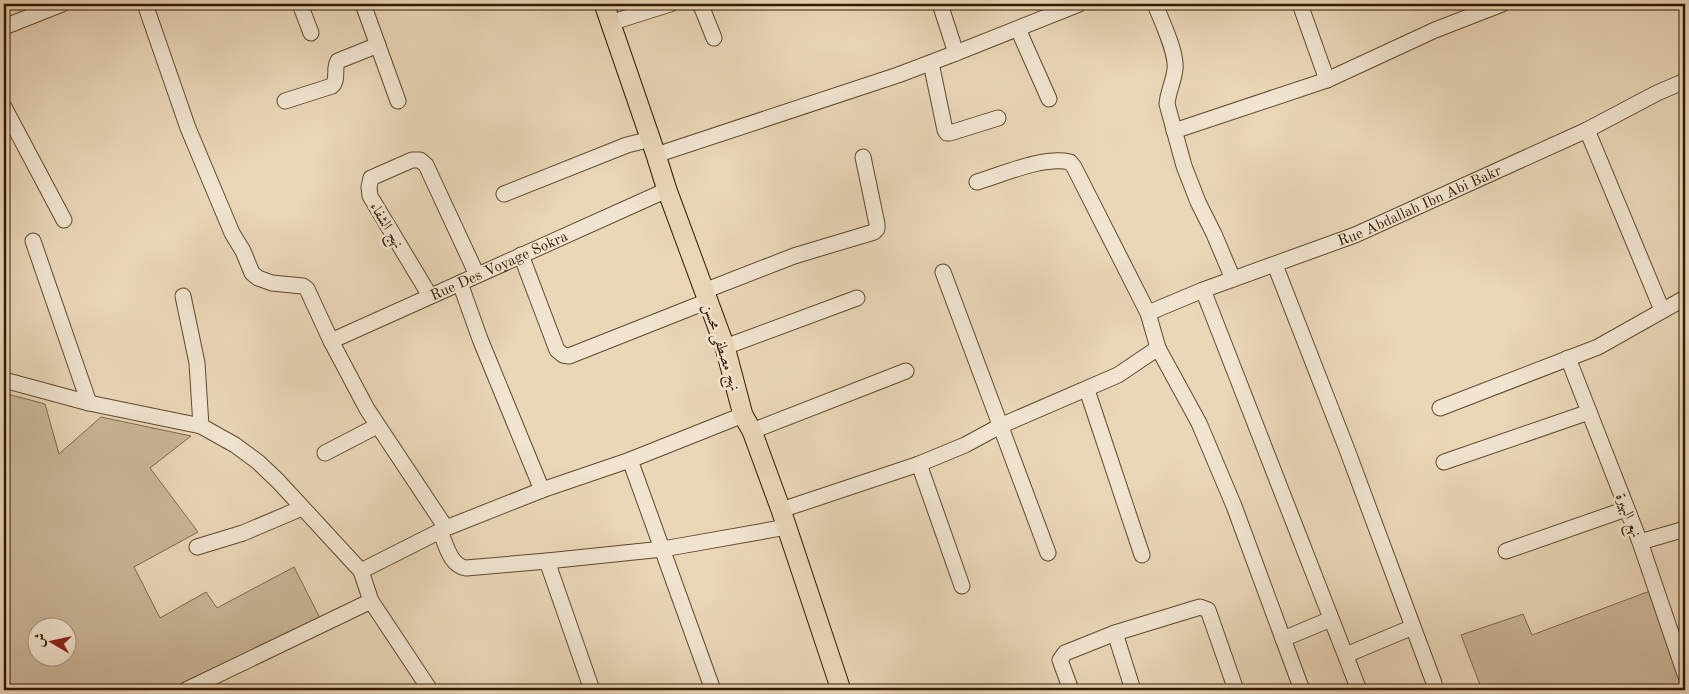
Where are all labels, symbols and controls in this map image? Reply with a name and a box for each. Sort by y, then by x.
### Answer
street label: Rue Abdallah Ibn Abi Bakr [1336,164,1504,250]
street label: نهج الشفاء [362,200,405,254]
street label: Rue Des Voyage Sokra [428,229,571,304]
street label: نهج مصطفى محسن [695,302,742,395]
street label: نهع البهيرة [1607,491,1643,542]
north arrow [28,616,78,666]
text: ش [32,632,48,648]

